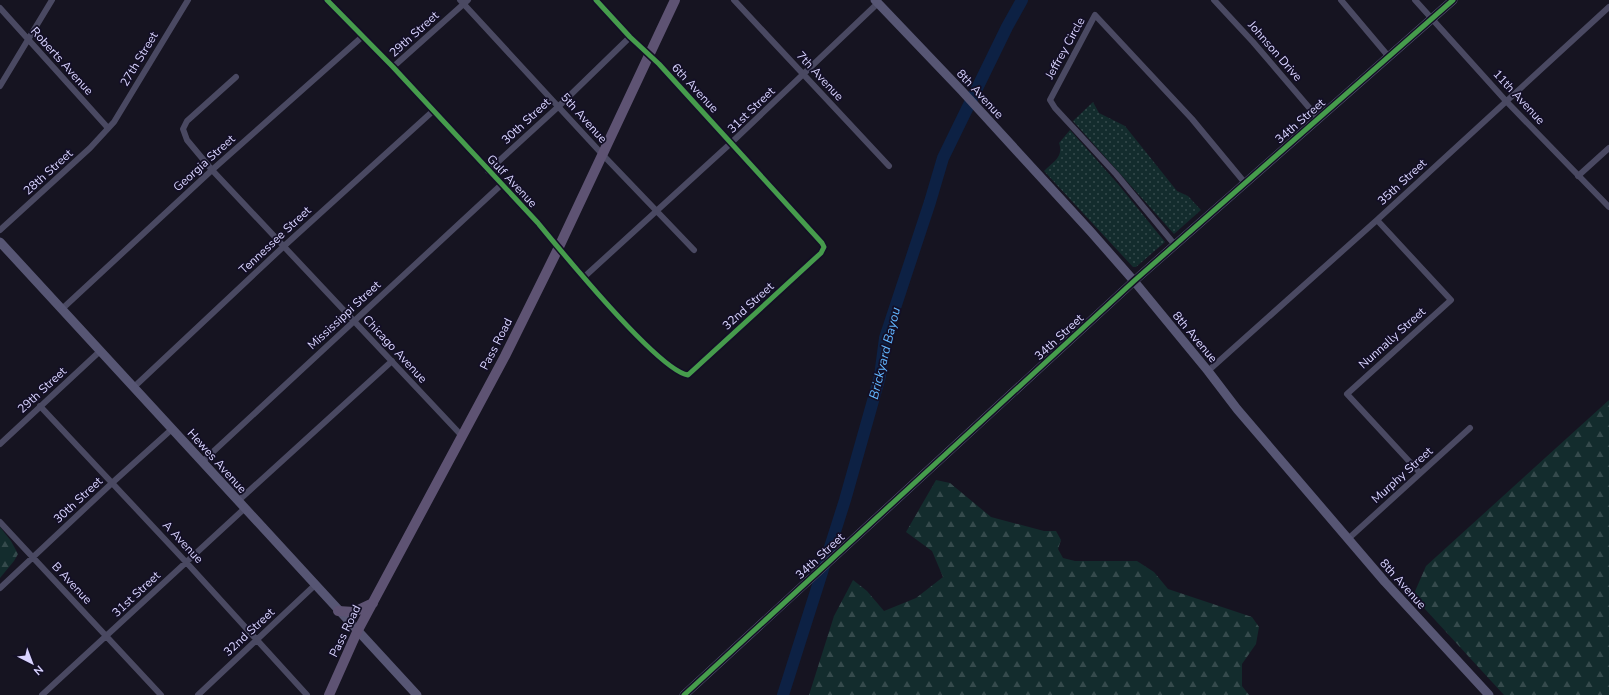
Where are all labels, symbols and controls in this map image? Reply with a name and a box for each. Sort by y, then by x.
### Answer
street label: 29th Street [386,7,443,60]
street label: Jeffrey Circle [1041,14,1089,83]
street label: Johnson Drive [1244,17,1306,85]
street label: Roberts Avenue [27,24,97,98]
street label: 27th Street [116,28,162,89]
street label: 7th Avenue [793,48,847,104]
street label: 6th Avenue [668,60,722,116]
street label: 8th Avenue [953,66,1007,122]
street label: 11th Avenue [1490,66,1548,128]
street label: 31st Street [724,83,779,137]
street label: 5th Avenue [557,90,611,146]
street label: 30th Street [498,94,554,148]
street label: 34th Street [1272,94,1329,147]
street label: Georgia Street [170,130,239,195]
street label: 28th Street [20,145,77,198]
street label: Gulf Avenue [483,151,541,211]
street label: 35th Street [1374,155,1430,209]
street label: Tennessee Street [236,202,315,278]
street label: Mississippi Street [304,276,385,353]
street label: 32nd Street [719,278,778,333]
street label: Nunnally Street [1355,303,1429,372]
water label: Brickyard Bayou [865,305,905,401]
street label: 8th Avenue [1169,308,1221,366]
street label: 34th Street [1031,310,1087,364]
street label: Chicago Avenue [359,312,431,386]
street label: Pass Road [476,315,516,373]
street label: 29th Street [14,363,70,417]
street label: Hewes Avenue [184,425,250,497]
street label: Murphy Street [1368,443,1437,507]
street label: 30th Street [50,473,106,527]
street label: A Avenue [159,517,207,567]
street label: 34th Street [792,529,848,583]
street label: 8th Avenue [1376,556,1430,612]
street label: B Avenue [48,559,96,607]
street label: 31st Street [109,567,164,620]
street label: Pass Road [325,602,365,660]
street label: 32nd Street [220,604,278,660]
north arrow [12,643,52,683]
text: N [30,662,46,678]

